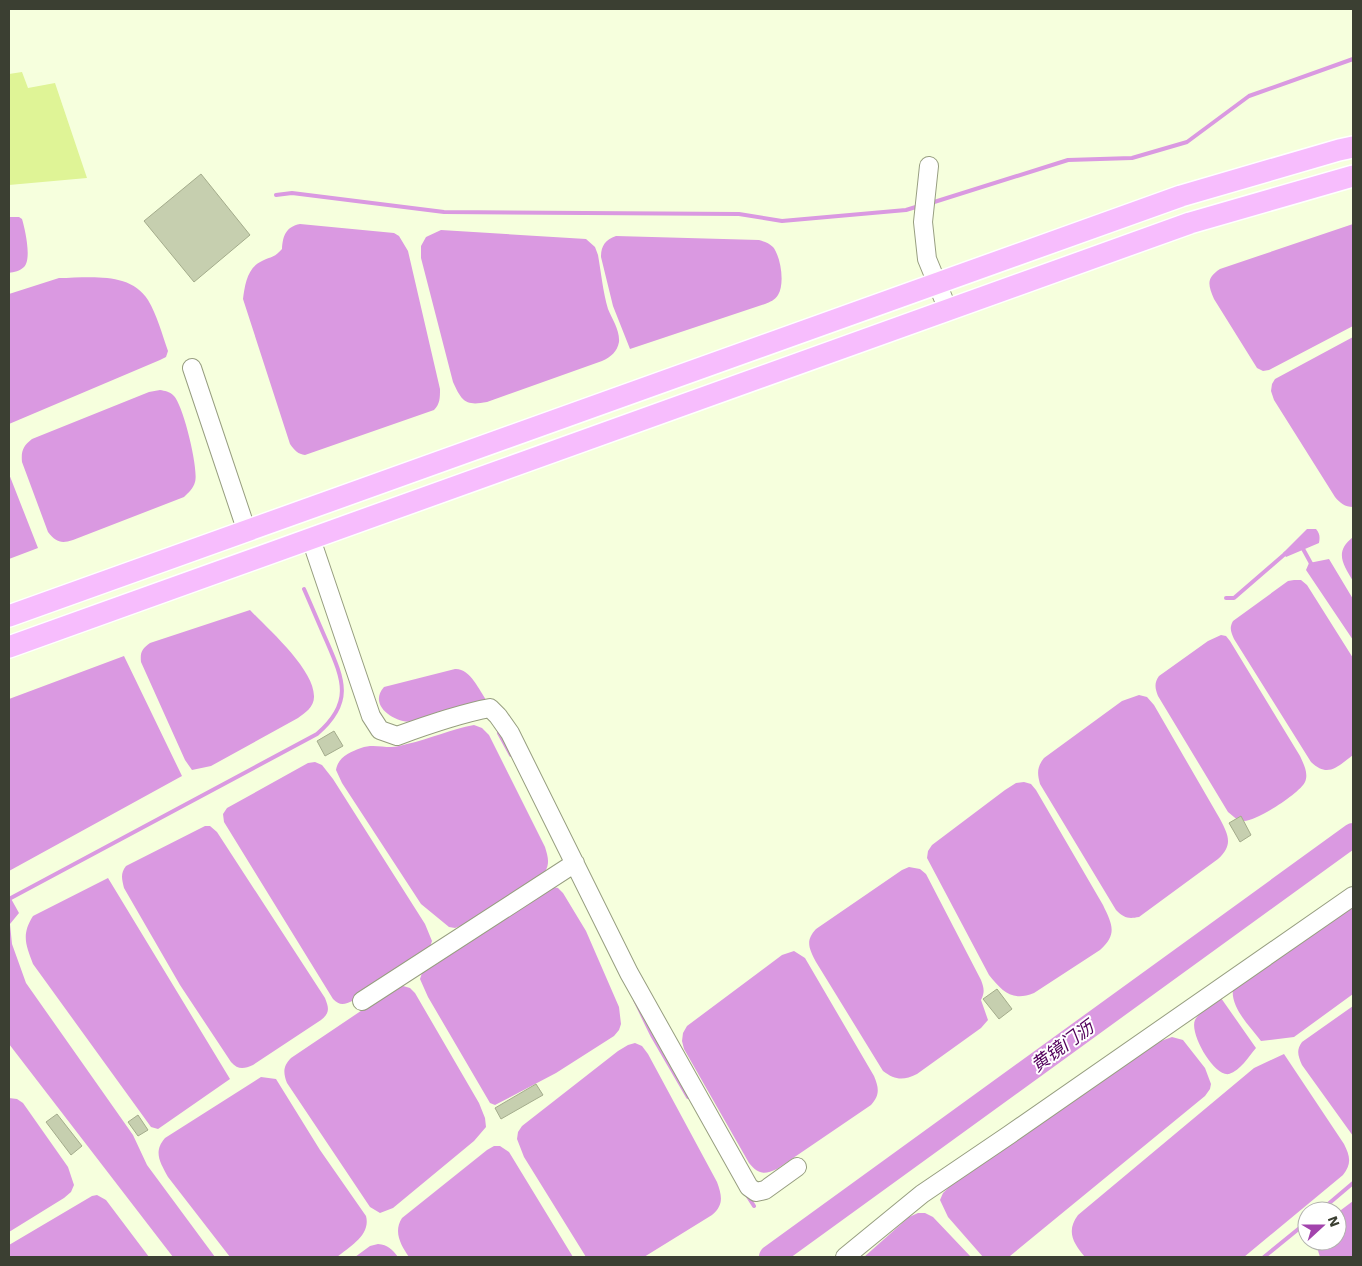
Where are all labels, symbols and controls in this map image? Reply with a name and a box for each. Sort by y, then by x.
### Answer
water label: 黄镜门沥 [1027,1015,1100,1076]
north arrow [1297,1201,1347,1251]
text: N [1325,1214,1343,1229]

